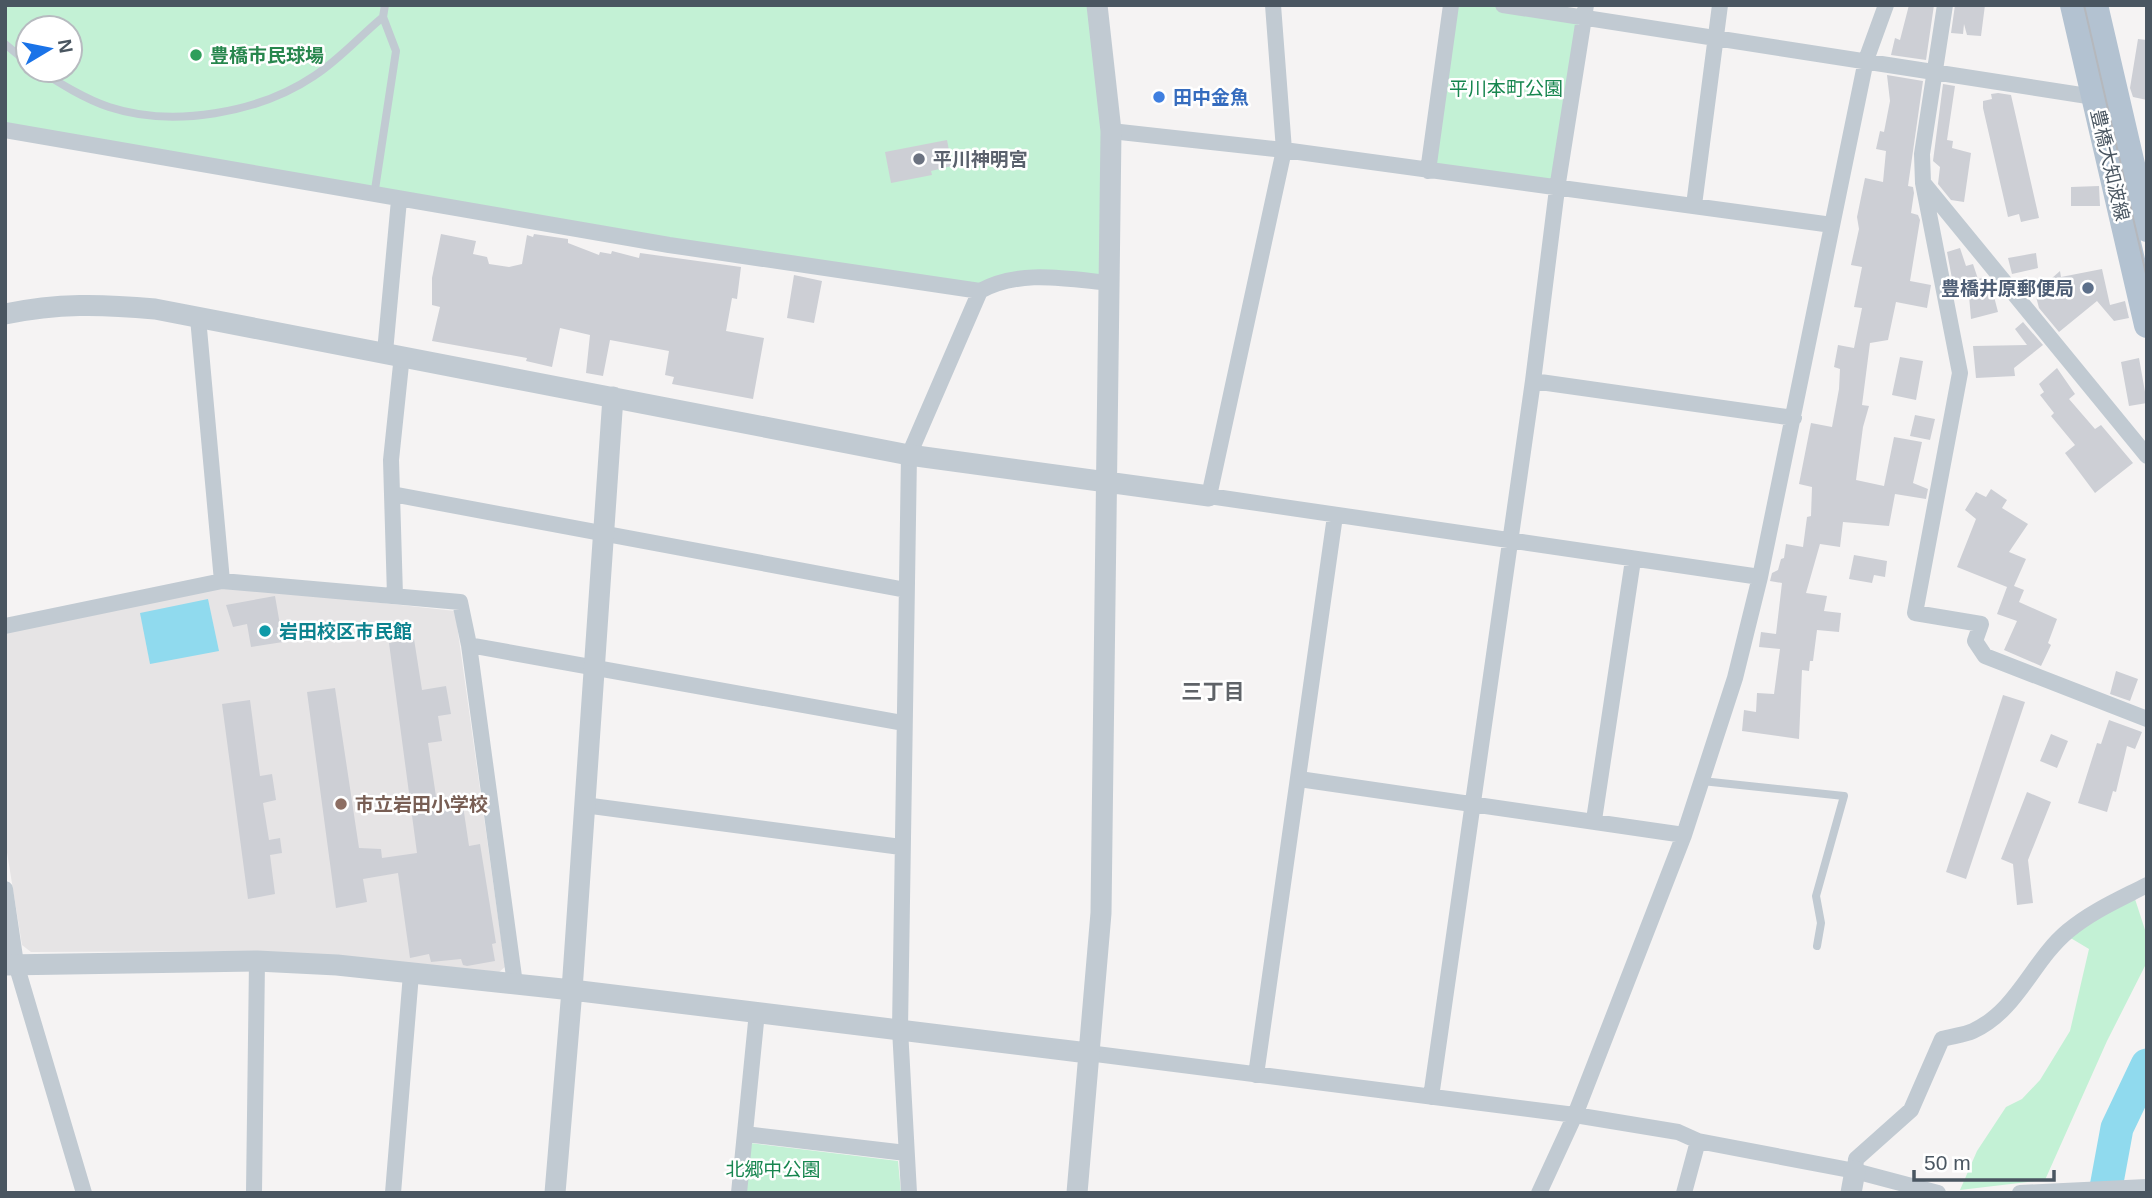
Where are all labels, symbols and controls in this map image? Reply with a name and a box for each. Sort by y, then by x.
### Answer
north arrow [14,14,84,84]
text: N [54,38,77,55]
place label: 豊橋市民球場 [210,45,324,66]
marker: 豊橋市民球場 [188,47,204,63]
park label: 平川本町公園 [1449,78,1563,99]
place label: 田中金魚 [1173,87,1249,108]
marker: 田中金魚 [1151,89,1167,105]
street label: 豊橋大知波線 [2087,107,2133,223]
place label: 平川神明宮 [933,149,1028,170]
marker: 平川神明宮 [911,151,927,167]
place label: 豊橋井原郵便局 [1941,278,2074,299]
marker: 豊橋井原郵便局 [2080,280,2096,296]
place label: 岩田校区市民館 [279,621,412,642]
marker: 岩田校区市民館 [257,623,273,639]
district label: 三丁目 [1182,680,1245,703]
place label: 市立岩田小学校 [355,794,488,815]
marker: 市立岩田小学校 [333,796,349,812]
scale bar [1914,1138,2054,1182]
text: 50 m [1924,1151,1971,1174]
park label: 北郷中公園 [725,1159,821,1180]

